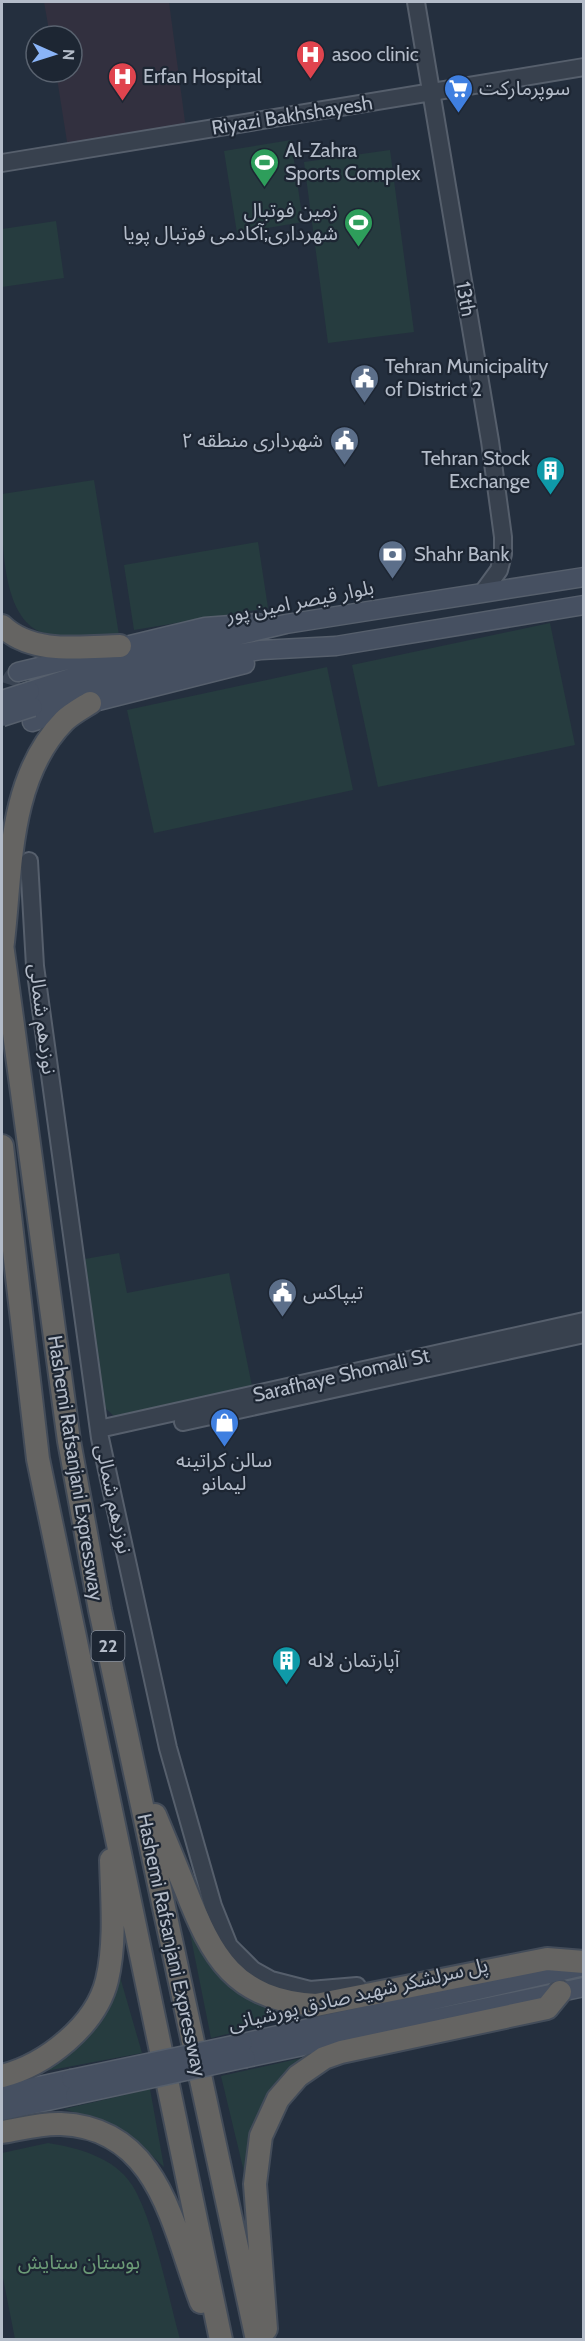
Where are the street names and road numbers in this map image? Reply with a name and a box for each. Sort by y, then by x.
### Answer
street label: Riyazi Bakhshayesh [210,90,374,140]
street label: 13th [451,280,481,318]
street label: بلوار قیصر امین پور [223,575,376,628]
street label: نوزدهم شمالی [21,962,62,1076]
street label: Hashemi Rafsanjani Expressway [43,1334,109,1602]
street label: Sarafhaye Shomali St [250,1343,432,1407]
street label: نوزدهم شمالی [88,1442,137,1557]
road number: 22 [92,1631,124,1661]
street label: Hashemi Rafsanjani Expressway [132,1811,212,2079]
street label: پل سرلشکر شهید صادق پورشیانی [226,1952,491,2037]

